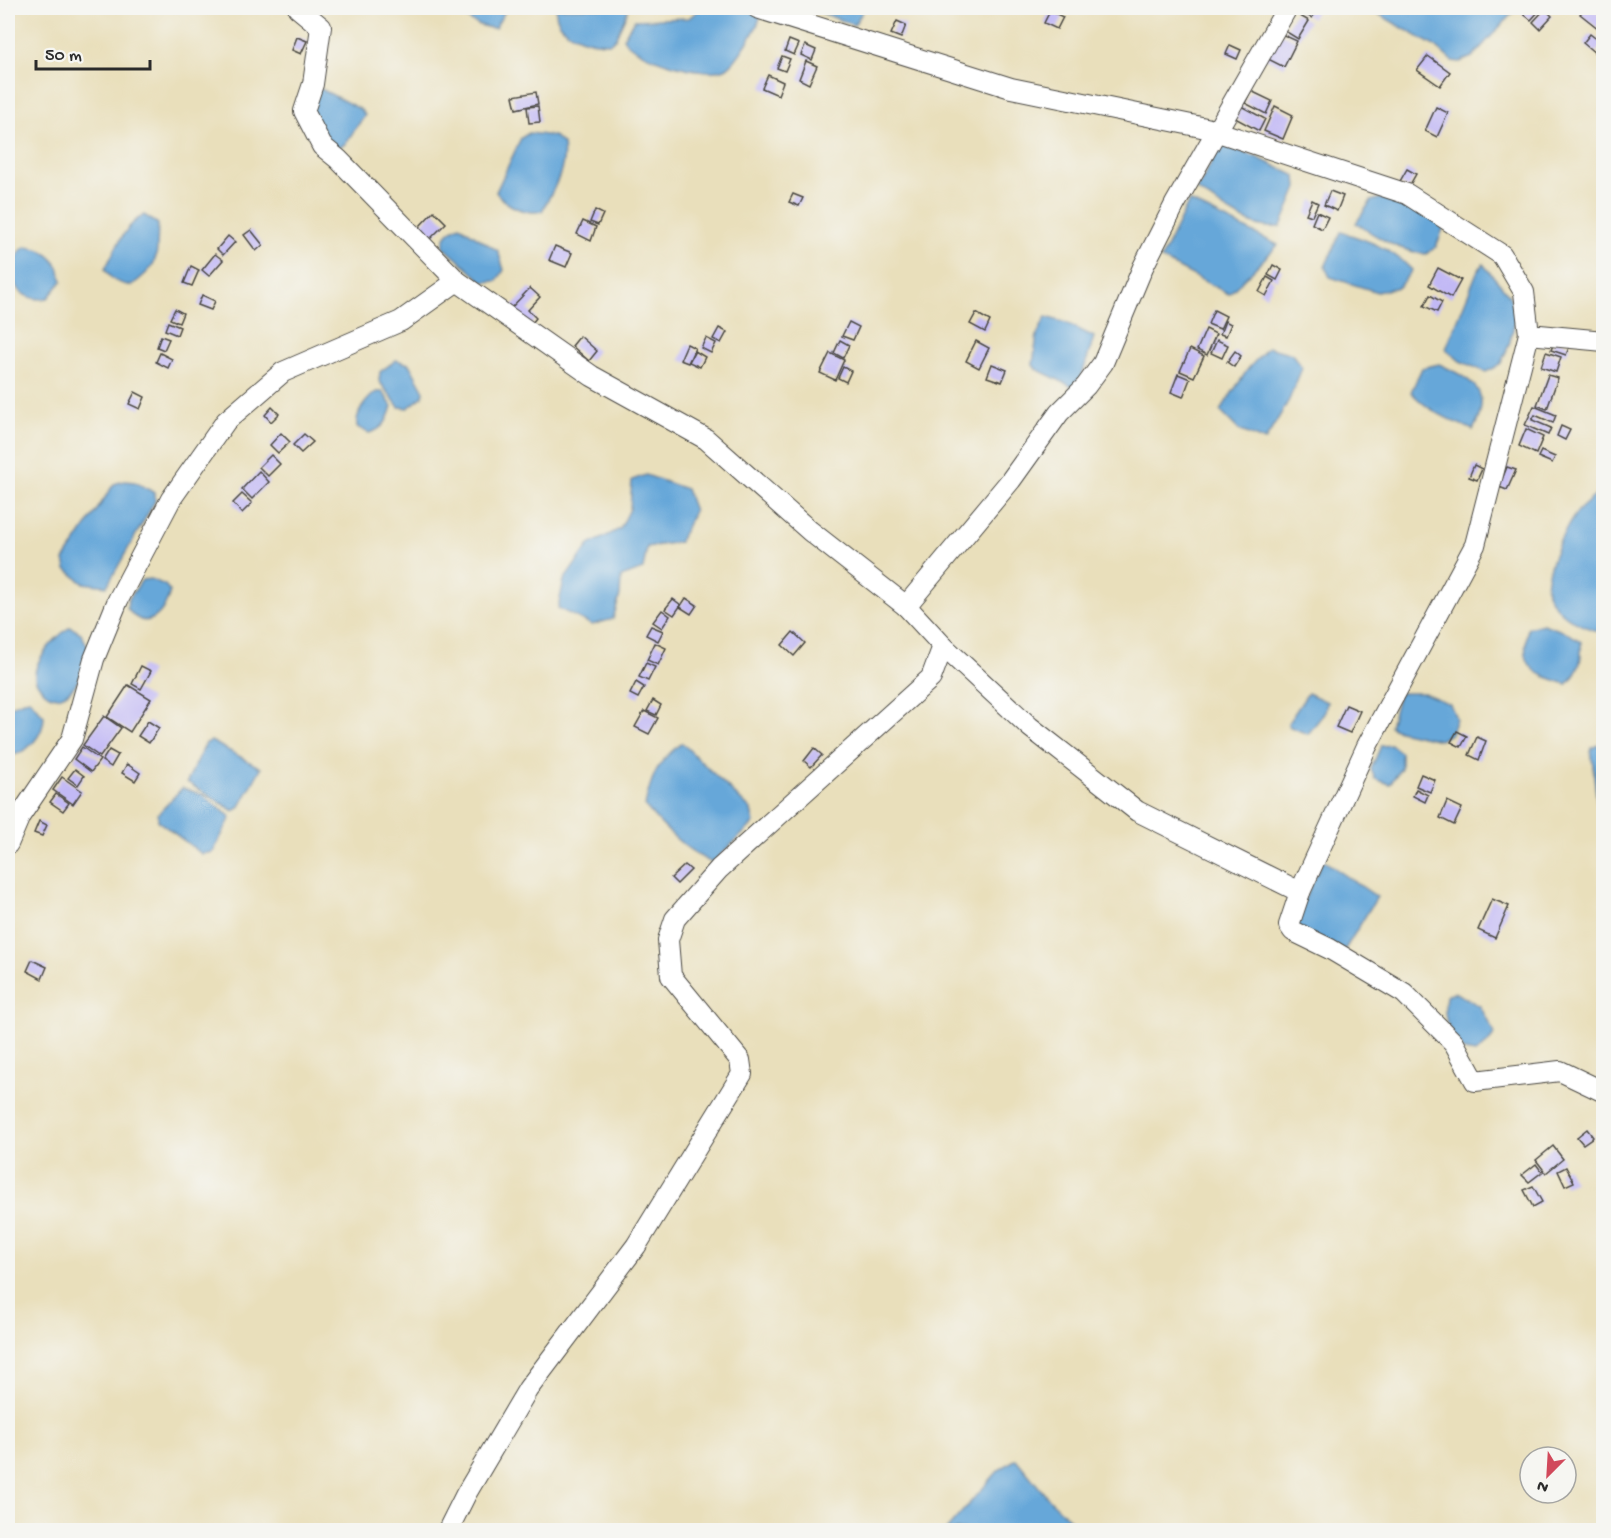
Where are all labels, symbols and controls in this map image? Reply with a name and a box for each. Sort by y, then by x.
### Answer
scale bar [36,33,150,71]
text: 50 m [45,46,82,67]
north arrow [1518,1445,1578,1505]
text: N [1534,1474,1552,1496]

